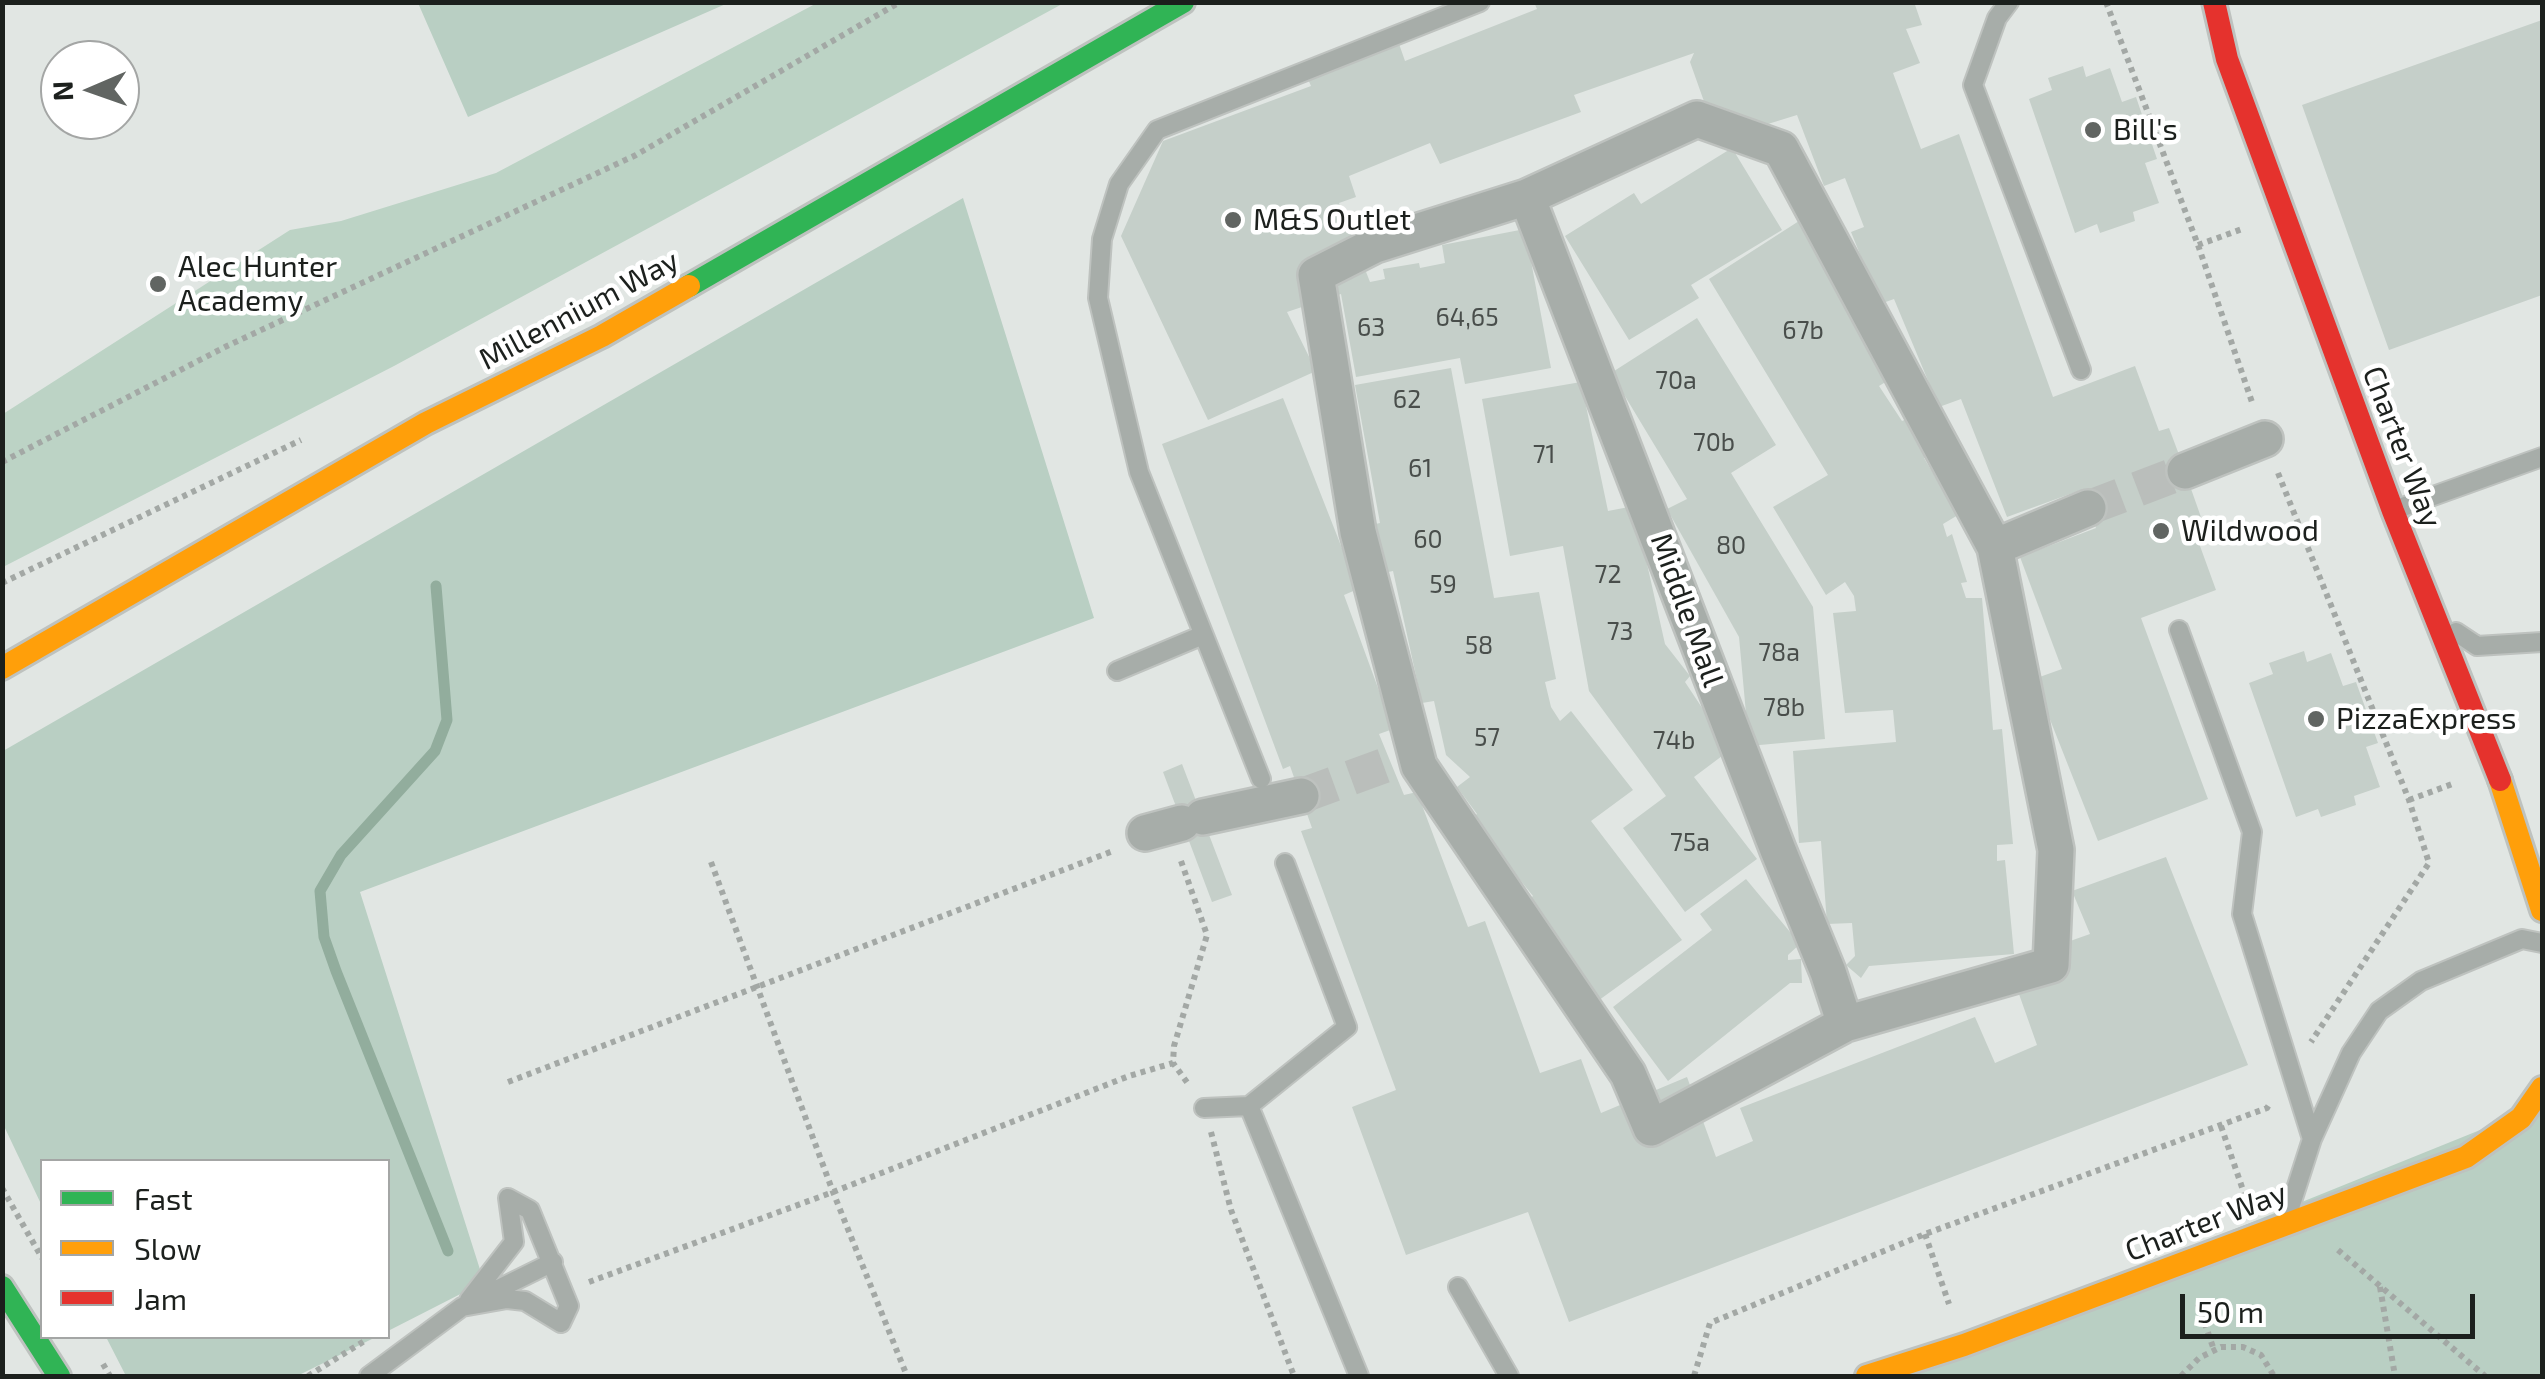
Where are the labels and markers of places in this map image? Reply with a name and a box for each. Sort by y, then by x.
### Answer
place label: Bill's [2113,112,2178,148]
marker: Bill's [2082,119,2104,141]
place label: M&S Outlet [1253,202,1411,238]
marker: M&S Outlet [1222,209,1244,231]
place label: Alec Hunter Academy [178,249,337,320]
marker: Alec Hunter Academy [147,273,169,295]
place label: Wildwood [2181,513,2319,549]
marker: Wildwood [2150,520,2172,542]
place label: PizzaExpress [2336,701,2516,737]
marker: PizzaExpress [2305,708,2327,730]

